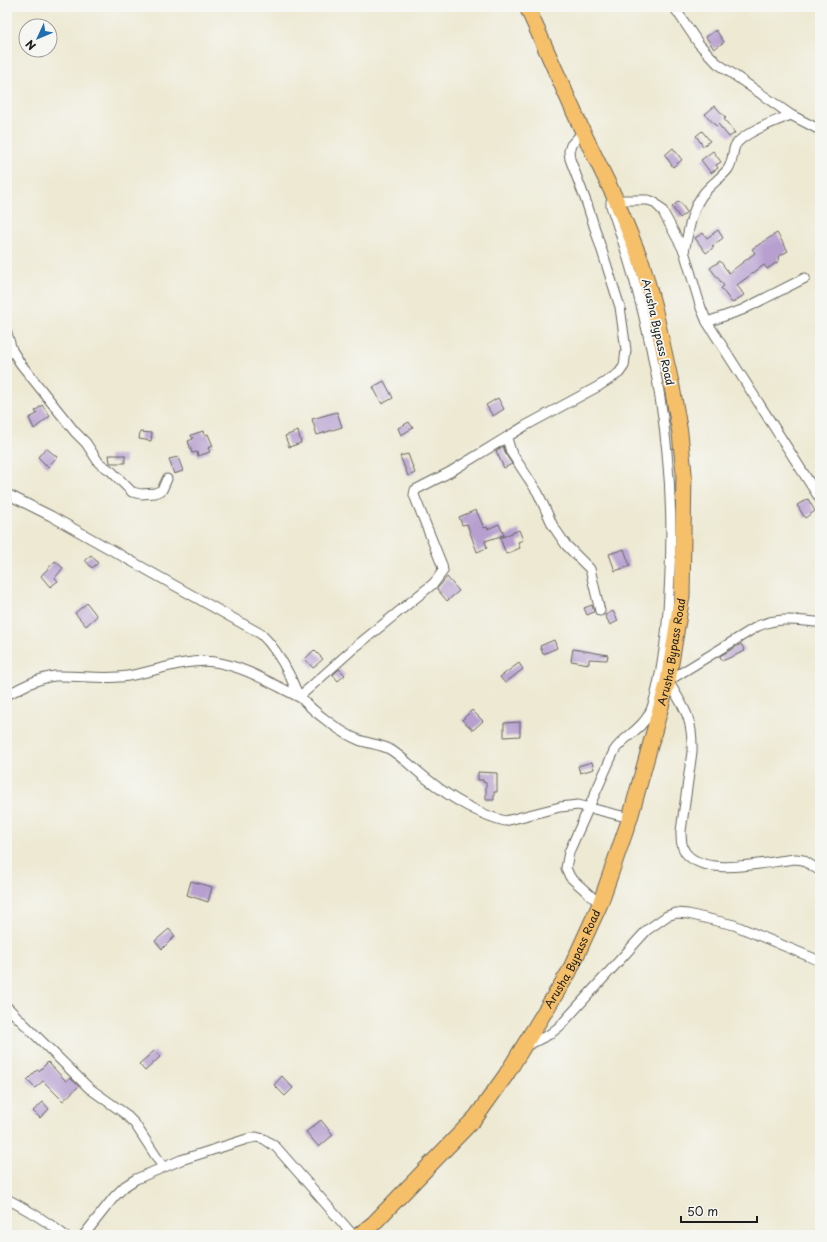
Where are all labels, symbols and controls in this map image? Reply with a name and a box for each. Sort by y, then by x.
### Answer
north arrow [18,18,58,58]
text: N [21,36,40,54]
street label: Arusha Bypass Road [638,277,679,387]
street label: Arusha Bypass Road [653,597,690,708]
street label: Arusha Bypass Road [540,906,604,1011]
scale bar [681,1198,757,1224]
text: 50 m [687,1202,718,1220]

